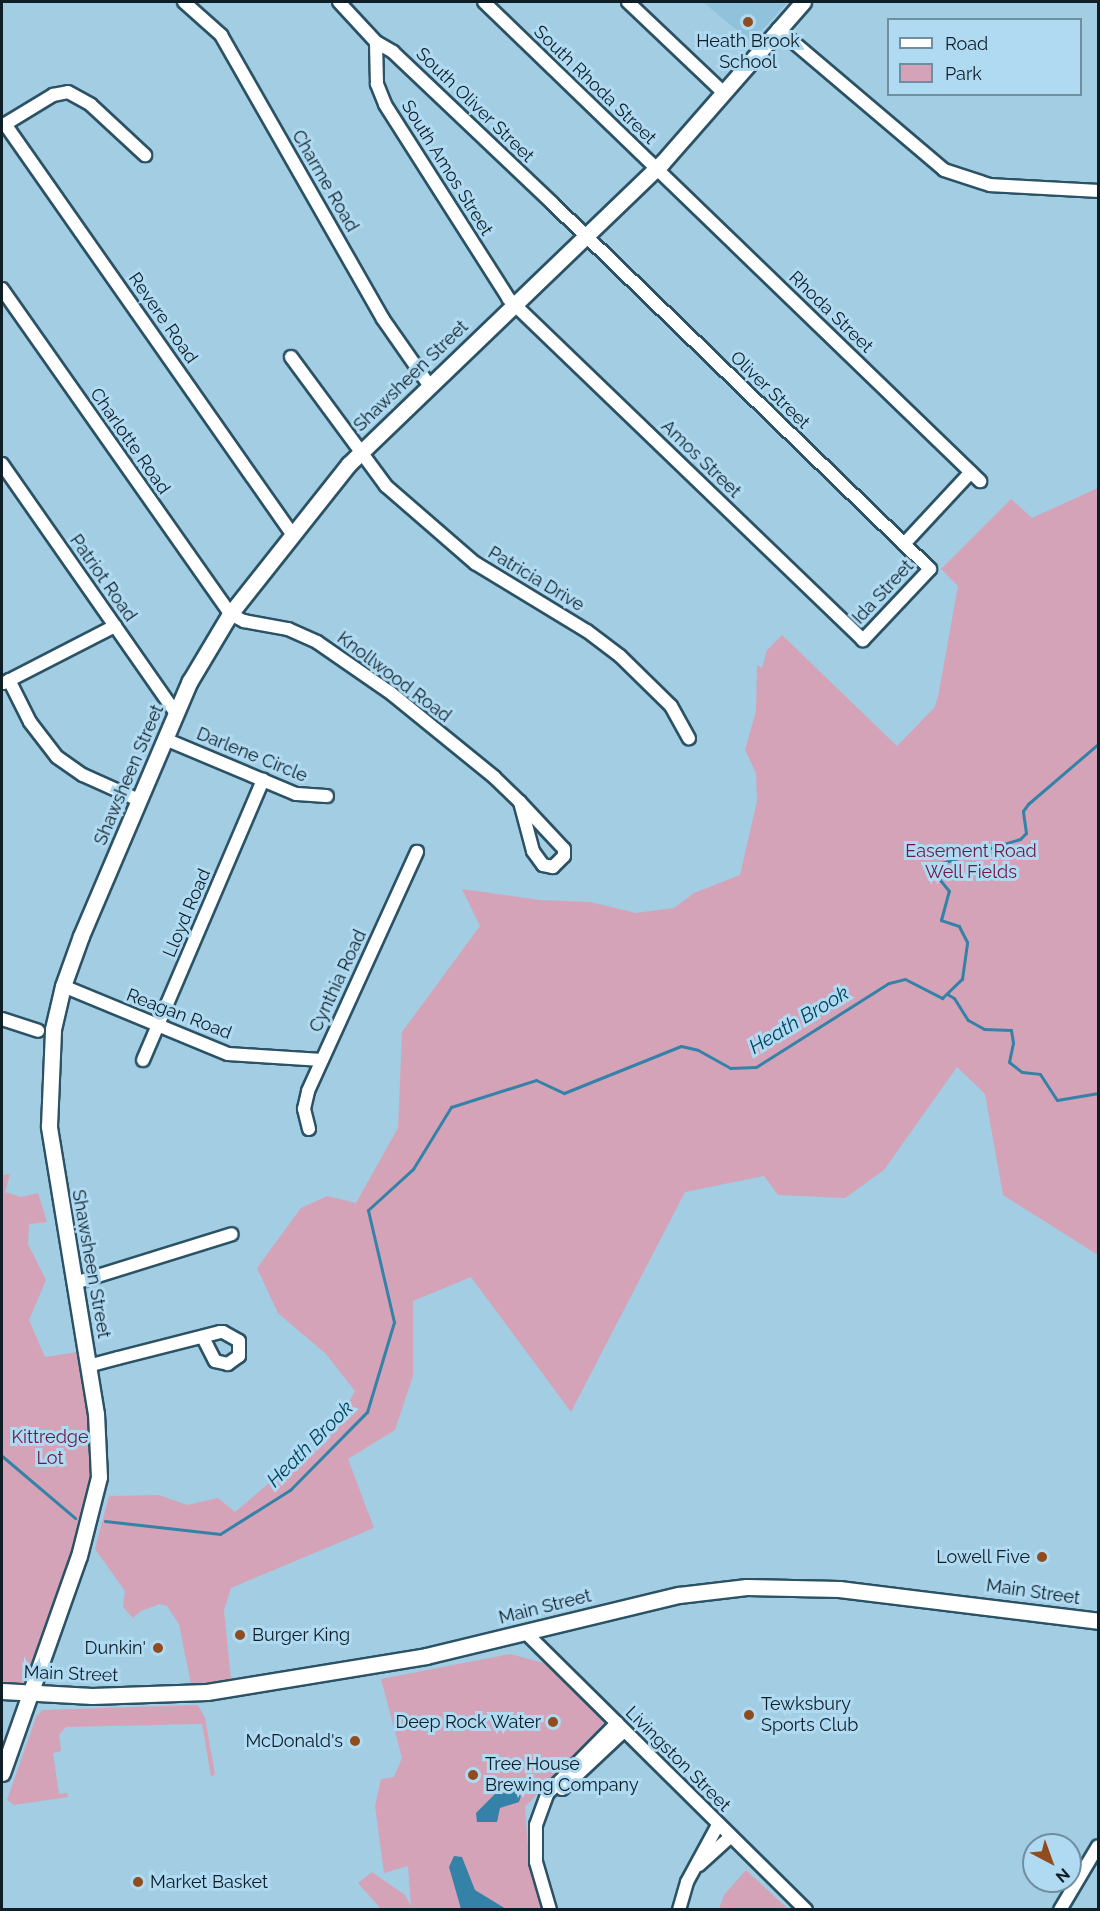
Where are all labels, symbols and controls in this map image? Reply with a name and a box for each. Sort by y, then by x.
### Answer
marker: Heath Brook School [741,15,755,29]
legend [887,18,1082,96]
street label: South Rhoda Street [529,21,661,149]
place label: Heath Brook School [696,31,800,74]
text: Road [945,33,988,54]
street label: South Oliver Street [411,43,539,167]
text: Park [945,63,982,84]
street label: South Amos Street [396,96,498,240]
street label: Charme Road [287,126,363,236]
street label: Rhoda Street [785,267,877,357]
street label: Revere Road [124,268,202,368]
street label: Shawsheen Street [349,316,473,436]
street label: Oliver Street [725,346,815,434]
street label: Charlotte Road [85,384,175,498]
street label: Amos Street [657,416,745,502]
street label: Patriot Road [65,530,141,626]
street label: Patricia Drive [484,542,588,616]
street label: Ida Street [848,555,918,629]
street label: Knollwood Road [333,627,455,727]
street label: Shawsheen Street [90,701,168,849]
street label: Darlene Circle [193,723,311,787]
park label: Easement Road Well Fields [905,841,1037,884]
street label: Lloyd Road [159,865,215,961]
street label: Cynthia Road [305,926,371,1036]
water label: Heath Brook [745,981,853,1059]
street label: Reagan Road [123,984,235,1044]
street label: Shawsheen Street [67,1188,115,1340]
water label: Heath Brook [262,1396,358,1492]
park label: Kittredge Lot [11,1427,89,1470]
place label: Lowell Five [936,1546,1030,1568]
marker: Lowell Five [1035,1550,1049,1564]
street label: Main Street [985,1575,1081,1609]
street label: Main Street [497,1585,593,1629]
place label: Burger King [252,1624,350,1646]
marker: Burger King [233,1628,247,1642]
place label: Dunkin' [85,1637,146,1659]
marker: Dunkin' [151,1641,165,1655]
street label: Main Street [23,1662,119,1686]
place label: Tewksbury Sports Club [761,1694,858,1736]
street label: Livingston Street [621,1702,735,1816]
marker: Tewksbury Sports Club [742,1708,756,1722]
place label: Deep Rock Water [395,1711,541,1733]
marker: Deep Rock Water [546,1715,560,1729]
place label: McDonald's [245,1730,343,1752]
marker: McDonald's [348,1734,362,1748]
place label: Tree House Brewing Company [485,1754,639,1796]
marker: Tree House Brewing Company [466,1768,480,1782]
north arrow [1022,1833,1082,1893]
text: N [1052,1864,1074,1887]
place label: Market Basket [150,1871,268,1893]
marker: Market Basket [131,1875,145,1889]

